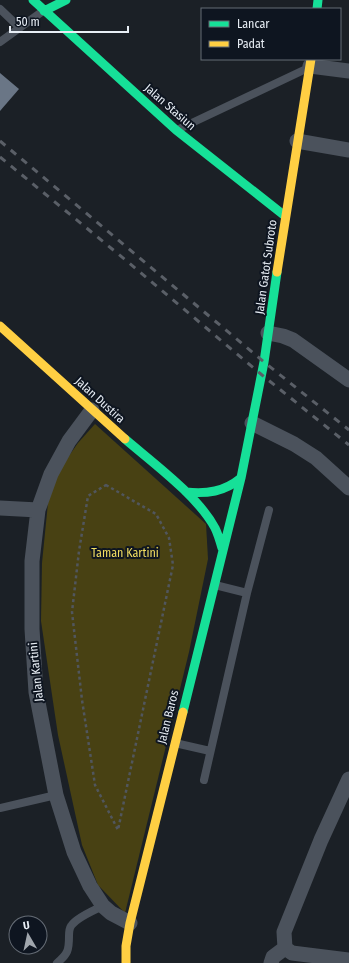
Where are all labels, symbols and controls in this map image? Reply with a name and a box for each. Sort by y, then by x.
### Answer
scale bar [10,8,128,34]
legend [201,8,341,60]
text: 50 m [16,15,40,29]
text: Lancar [237,17,270,31]
text: Padat [237,37,265,51]
street label: Jalan Stasiun [141,81,199,133]
street label: Jalan Gatot Subroto [252,219,280,315]
street label: Jalan Dustira [72,374,128,426]
park label: Taman Kartini [91,546,159,560]
street label: Jalan Kartini [26,642,46,702]
street label: Jalan Baros [155,689,181,745]
north arrow [8,915,48,955]
text: U [22,919,31,933]

